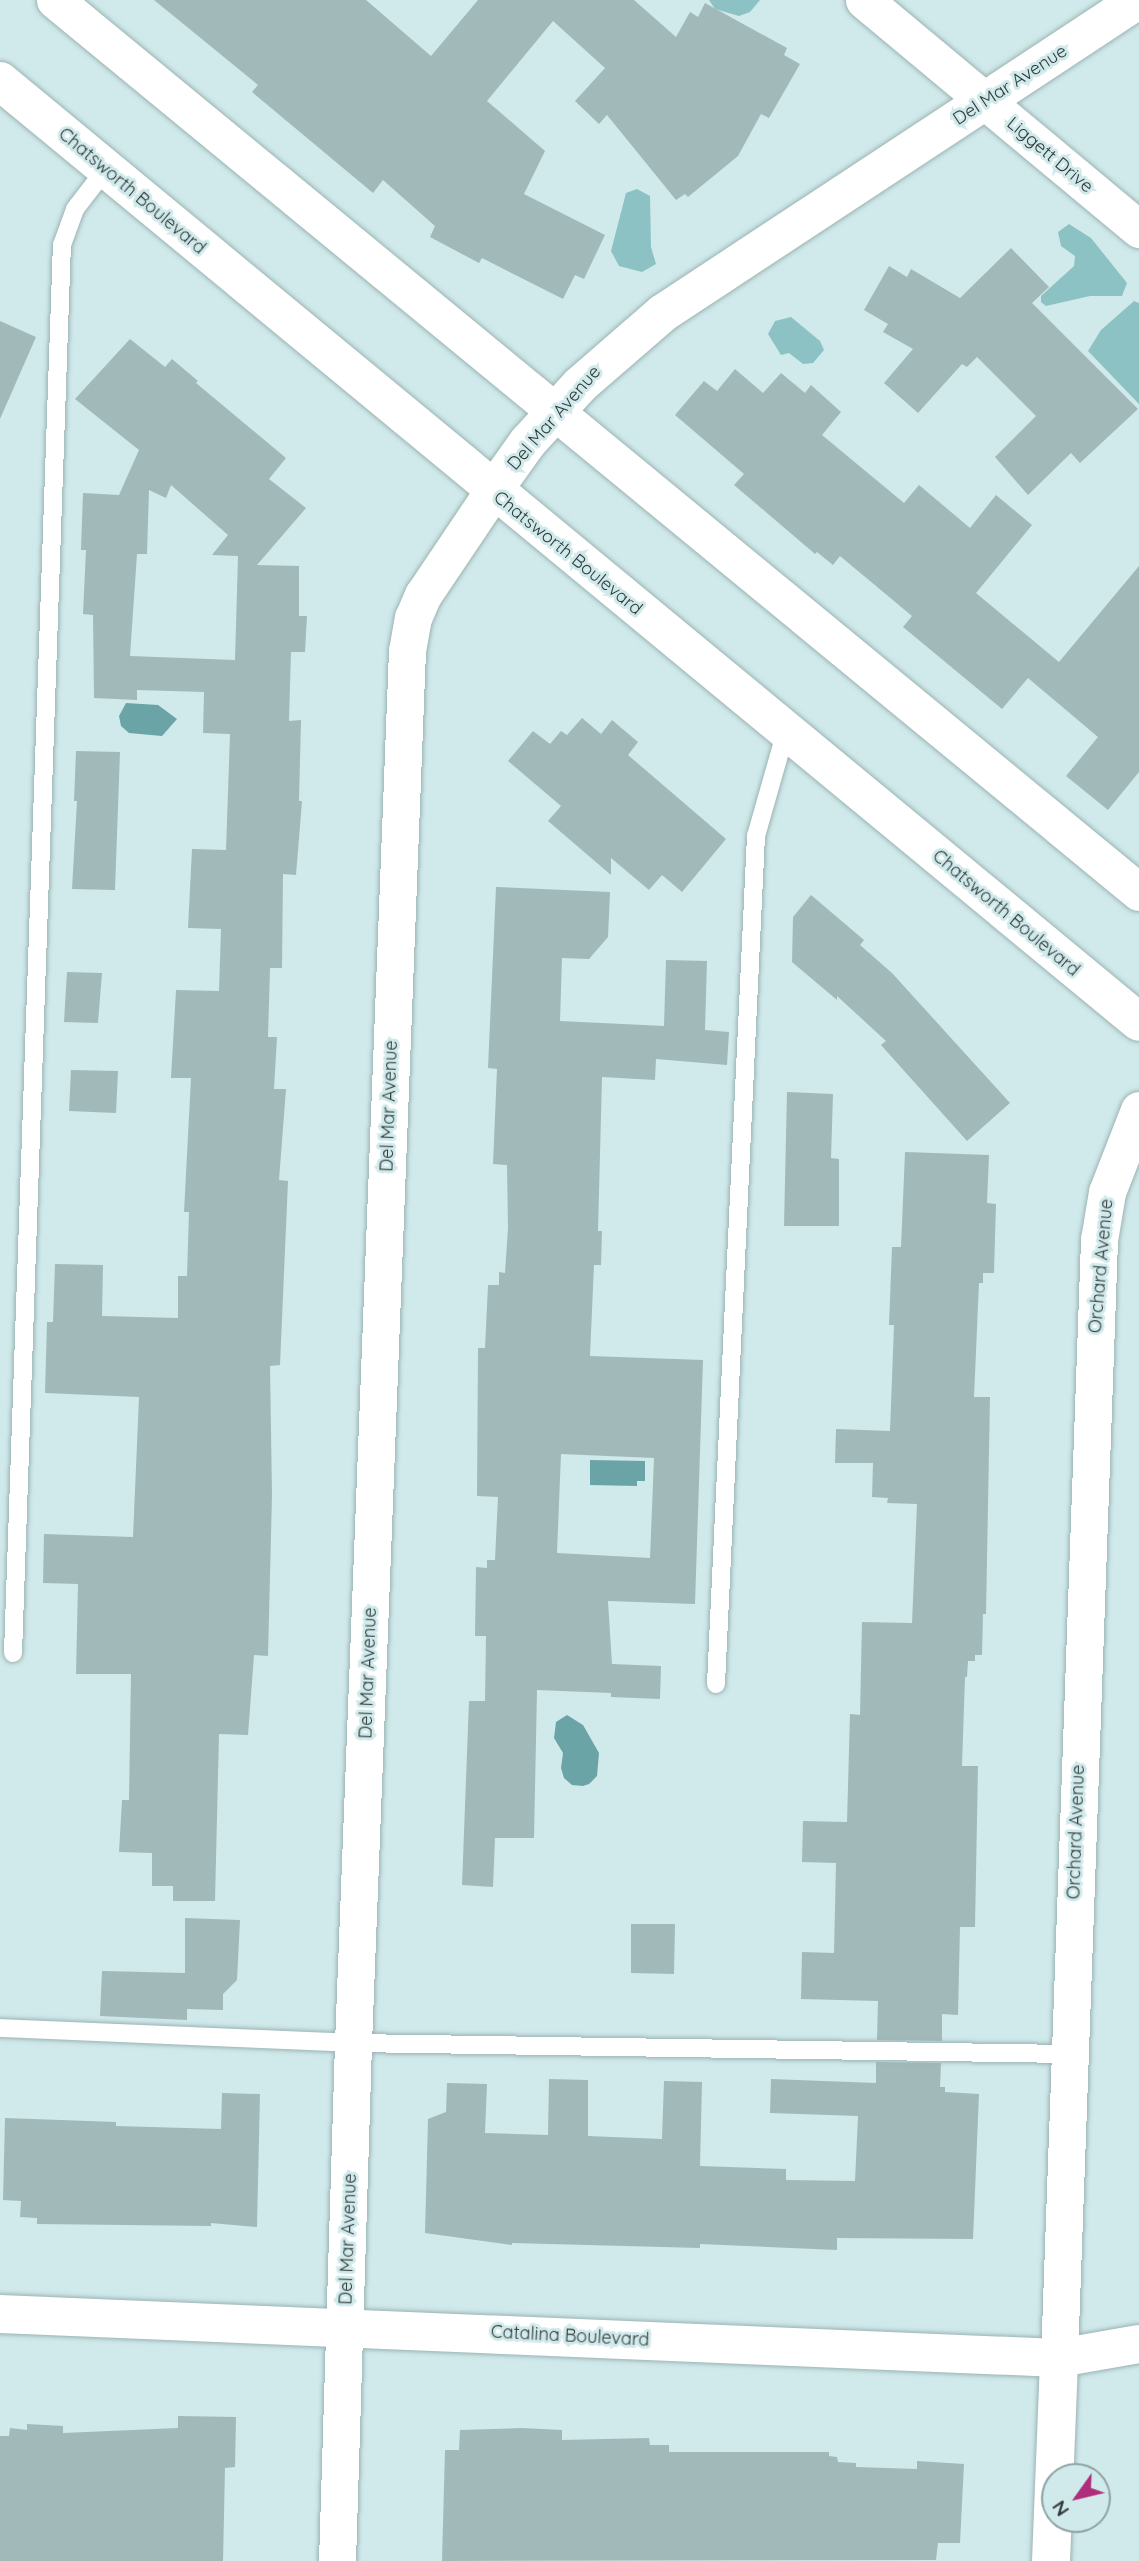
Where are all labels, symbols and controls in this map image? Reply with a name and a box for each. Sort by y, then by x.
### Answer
street label: Del Mar Avenue [949,40,1071,130]
street label: Liggett Drive [1002,113,1098,197]
street label: Chatsworth Boulevard [54,123,210,259]
street label: Del Mar Avenue [503,361,605,475]
street label: Chatsworth Boulevard [489,486,647,620]
street label: Chatsworth Boulevard [928,845,1084,981]
street label: Del Mar Avenue [376,1040,402,1172]
street label: Orchard Avenue [1084,1198,1118,1334]
street label: Del Mar Avenue [355,1607,381,1739]
street label: Orchard Avenue [1063,1764,1089,1900]
street label: Del Mar Avenue [335,2173,361,2305]
street label: Catalina Boulevard [490,2321,650,2351]
north arrow [1041,2463,1111,2533]
text: N [1046,2496,1074,2521]

